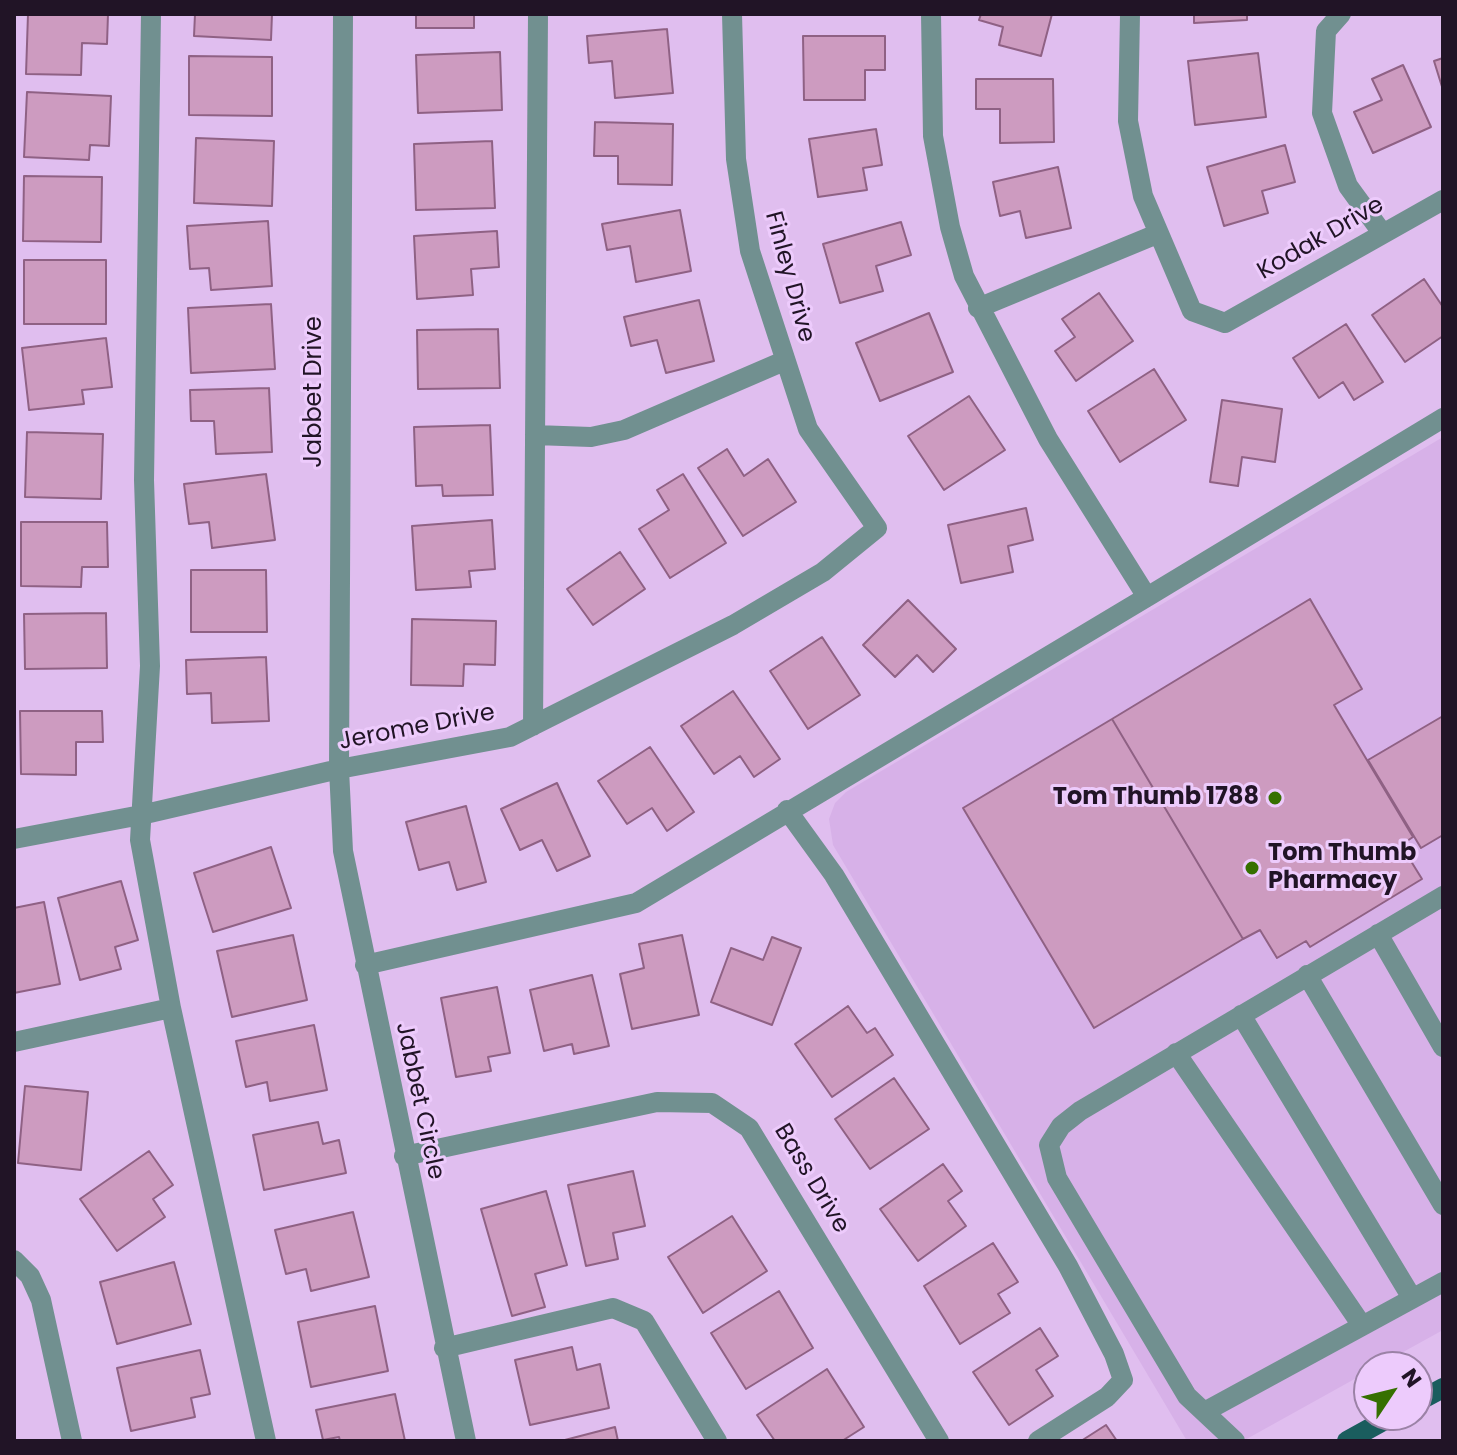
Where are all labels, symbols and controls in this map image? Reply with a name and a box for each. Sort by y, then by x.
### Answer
street label: Kodak Drive [1253,191,1389,287]
street label: Finley Drive [758,208,820,346]
street label: Jabbet Drive [301,316,329,468]
street label: Jerome Drive [337,699,497,757]
place label: Tom Thumb 1788 [1053,784,1259,812]
marker: Tom Thumb 1788 [1266,789,1284,807]
place label: Tom Thumb Pharmacy [1268,840,1416,896]
marker: Tom Thumb Pharmacy [1243,859,1261,877]
street label: Jabbet Circle [388,1020,450,1182]
street label: Bass Drive [767,1119,855,1239]
north arrow [1353,1351,1433,1431]
text: N [1394,1362,1429,1394]

